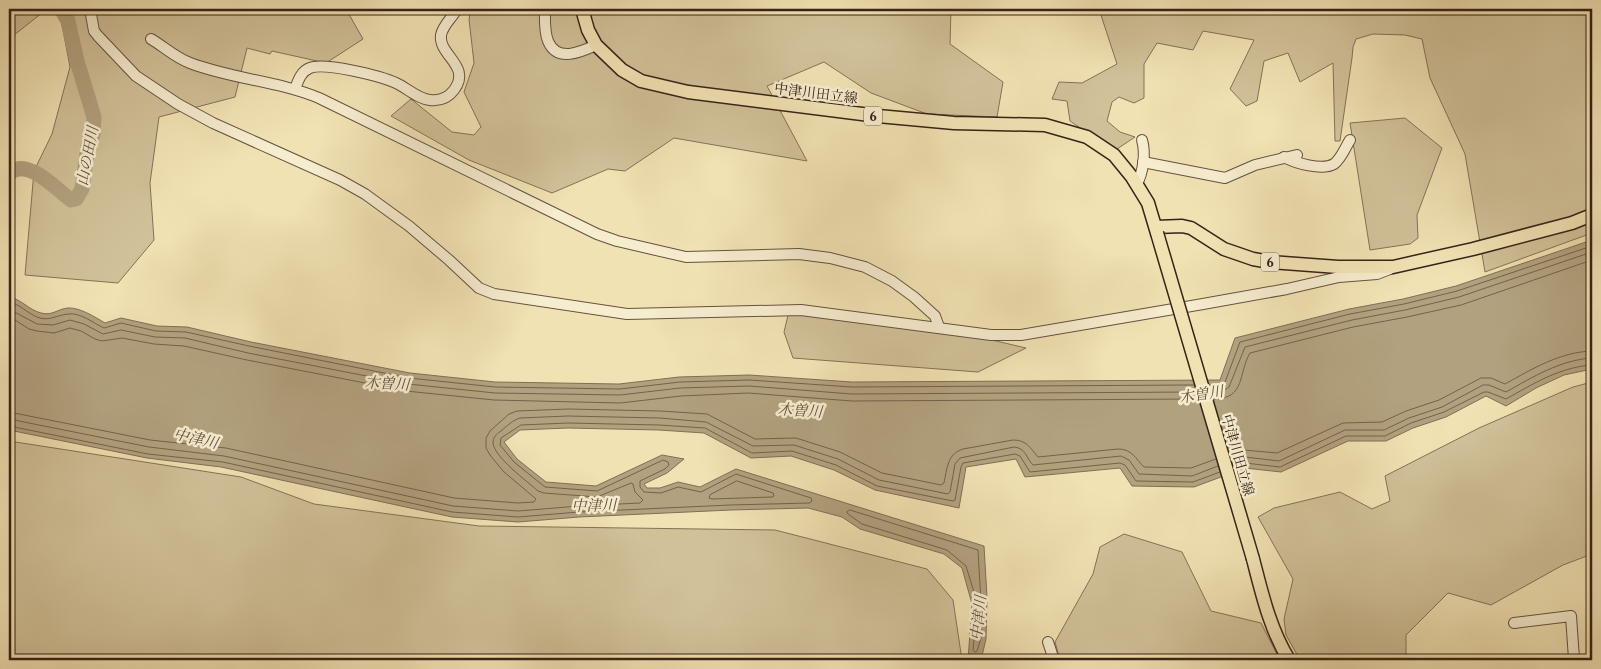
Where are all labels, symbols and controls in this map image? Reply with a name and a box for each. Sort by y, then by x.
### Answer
street label: 中津川田立線 [773,79,859,107]
road number: 6 [864,106,882,125]
water label: 山の田川 [72,123,102,187]
road number: 6 [1261,252,1279,272]
water label: 木曽川 [364,372,412,394]
water label: 木曽川 [1177,381,1227,407]
water label: 木曽川 [777,399,825,421]
street label: 中津川田立線 [1218,412,1258,498]
water label: 中津川 [172,424,222,453]
water label: 中津川 [571,495,619,515]
water label: 中津川 [966,593,990,641]

